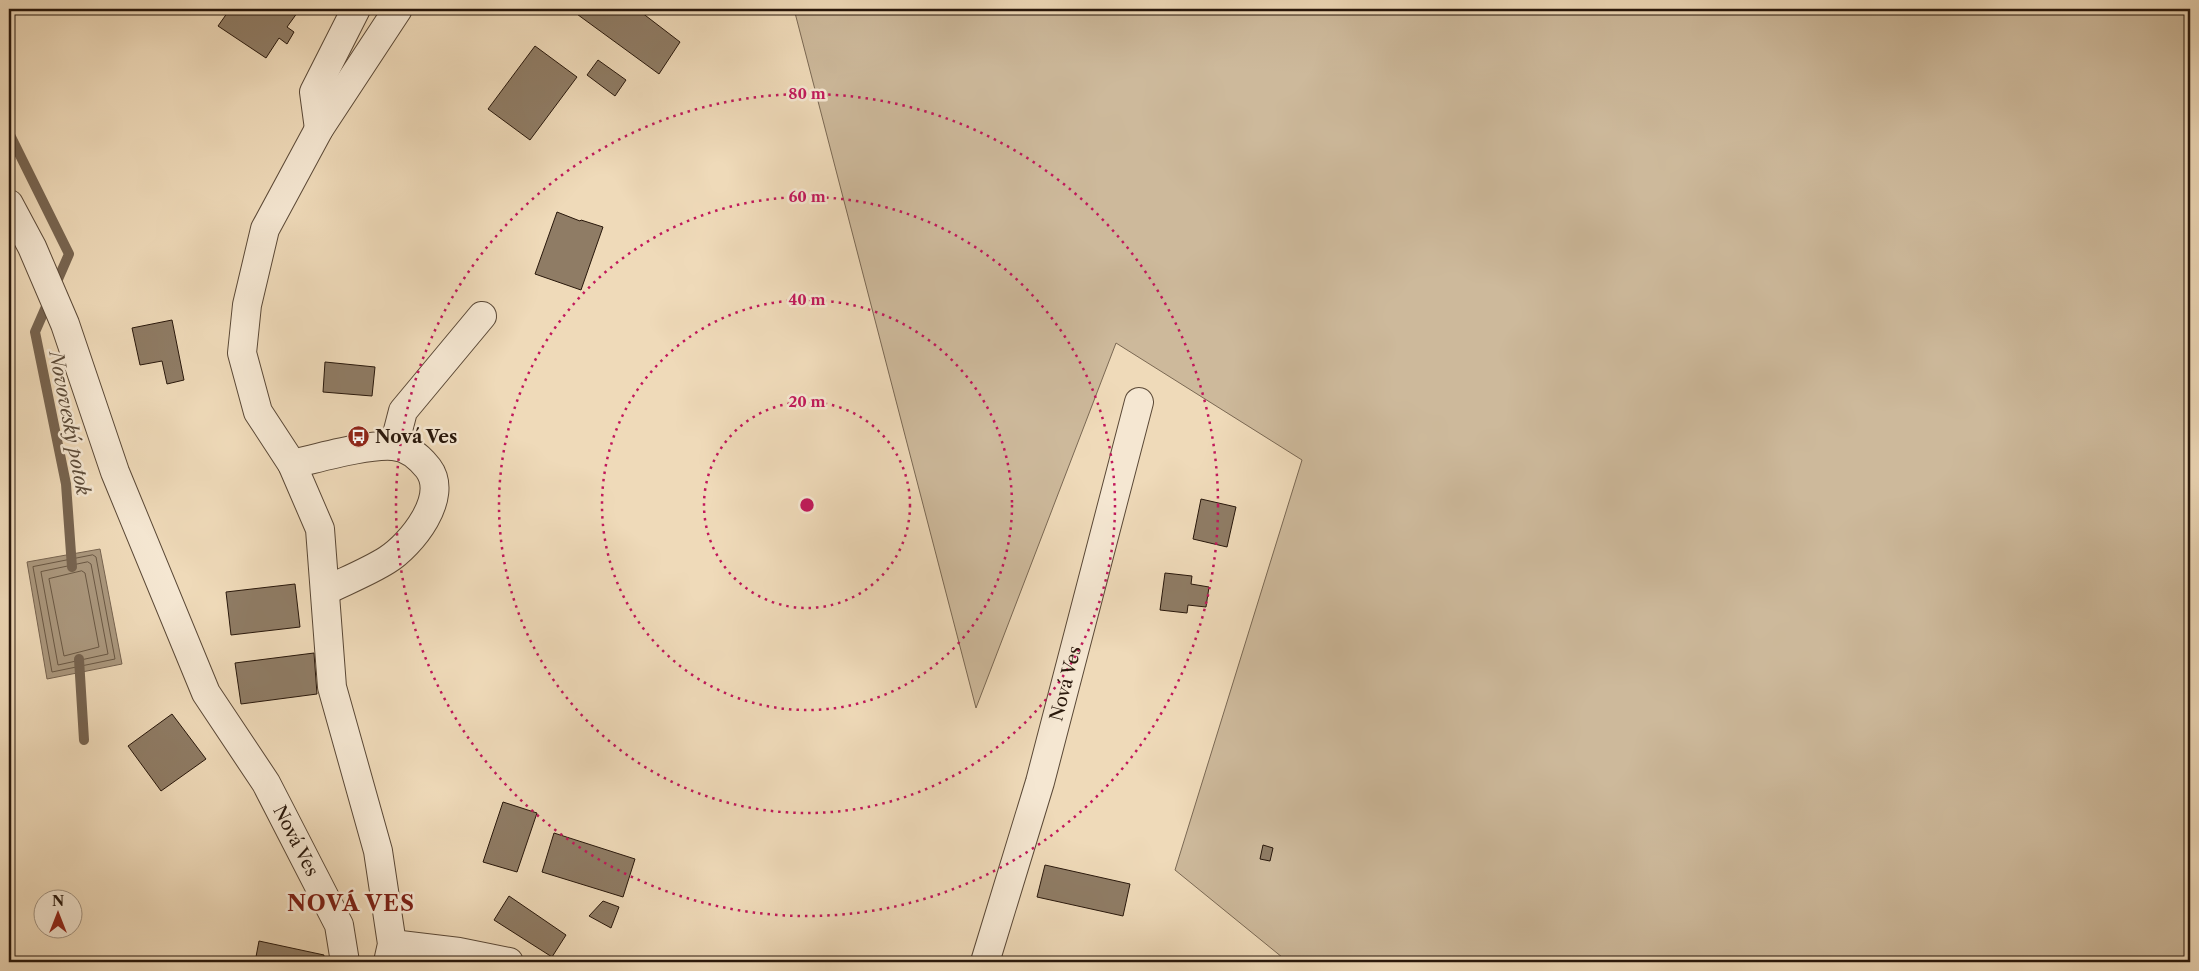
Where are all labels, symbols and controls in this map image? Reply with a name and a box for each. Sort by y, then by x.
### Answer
text: 80 m [788,84,826,103]
text: 60 m [788,187,826,206]
text: 40 m [788,290,826,309]
water label: Novoveský potok [44,347,95,497]
text: 20 m [788,392,826,411]
bus stop icon: Nová Ves [347,425,371,449]
place label: Nová Ves [375,426,457,448]
centre of rings [798,496,816,514]
street label: Nová Ves [1045,644,1086,723]
street label: Nová Ves [268,802,323,880]
north arrow [32,888,82,938]
district label: NOVÁ VES [287,889,415,917]
text: N [52,892,64,910]

